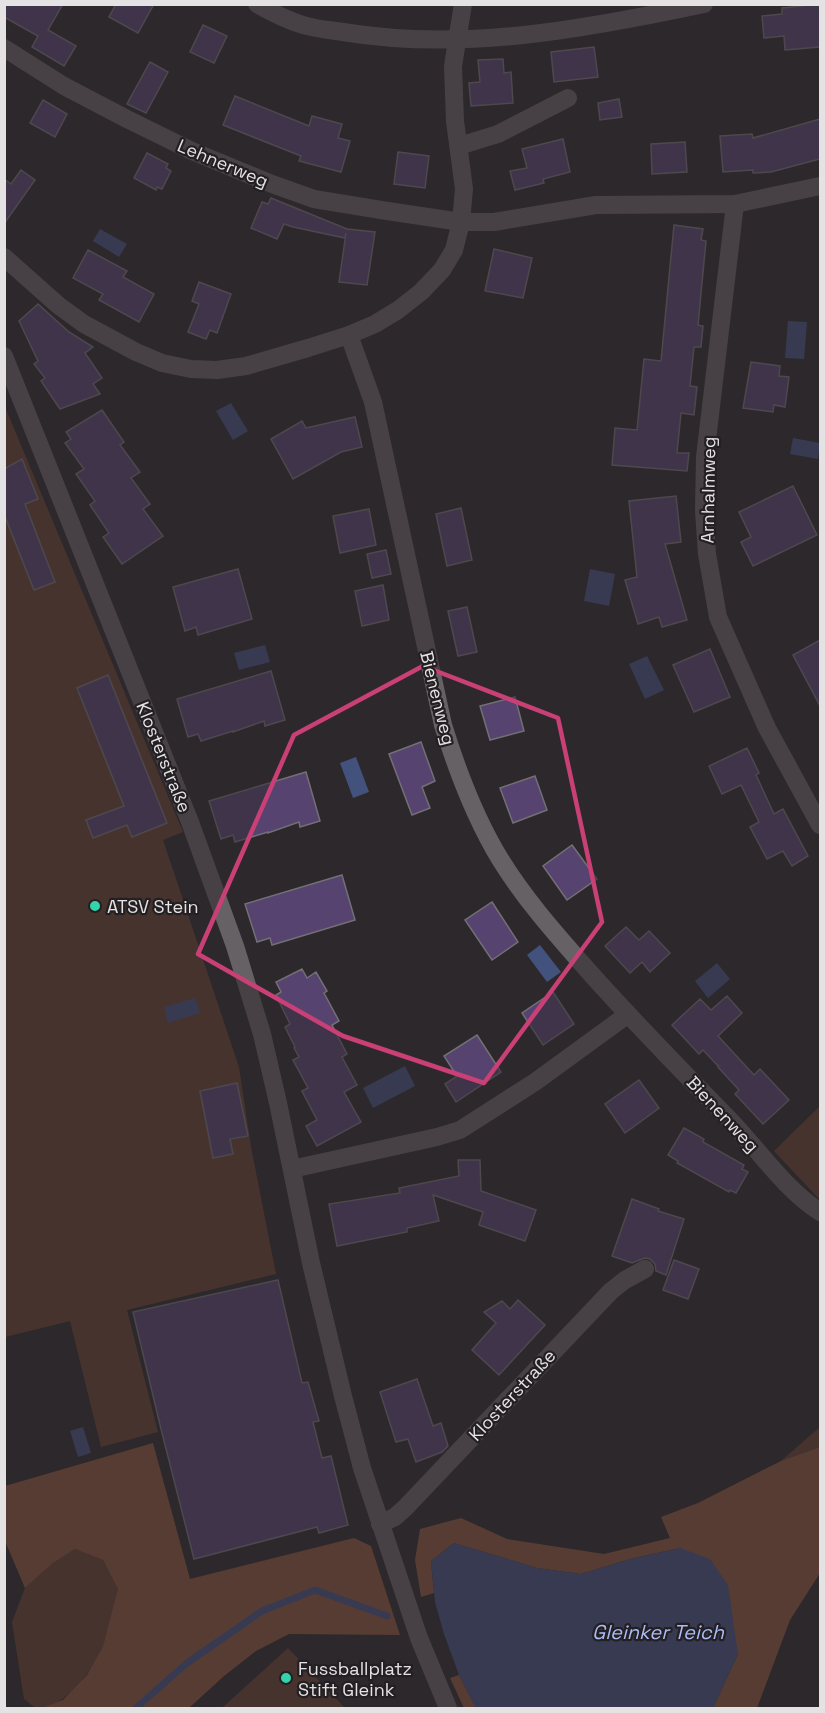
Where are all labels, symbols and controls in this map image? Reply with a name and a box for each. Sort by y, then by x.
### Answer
street label: Lehnerweg [174,134,272,192]
street label: Arnhalmweg [696,436,720,544]
street label: Bienenweg [415,649,461,747]
street label: Klosterstraße [131,698,197,816]
place label: ATSV Stein [107,895,199,918]
marker: ATSV Stein [88,899,102,913]
street label: Bienenweg [682,1071,764,1157]
street label: Klosterstraße [464,1344,560,1446]
water label: Gleinker Teich [592,1619,725,1645]
place label: Fussballplatz Stift Gleink [298,1657,412,1701]
marker: Fussballplatz Stift Gleink [279,1671,293,1685]

